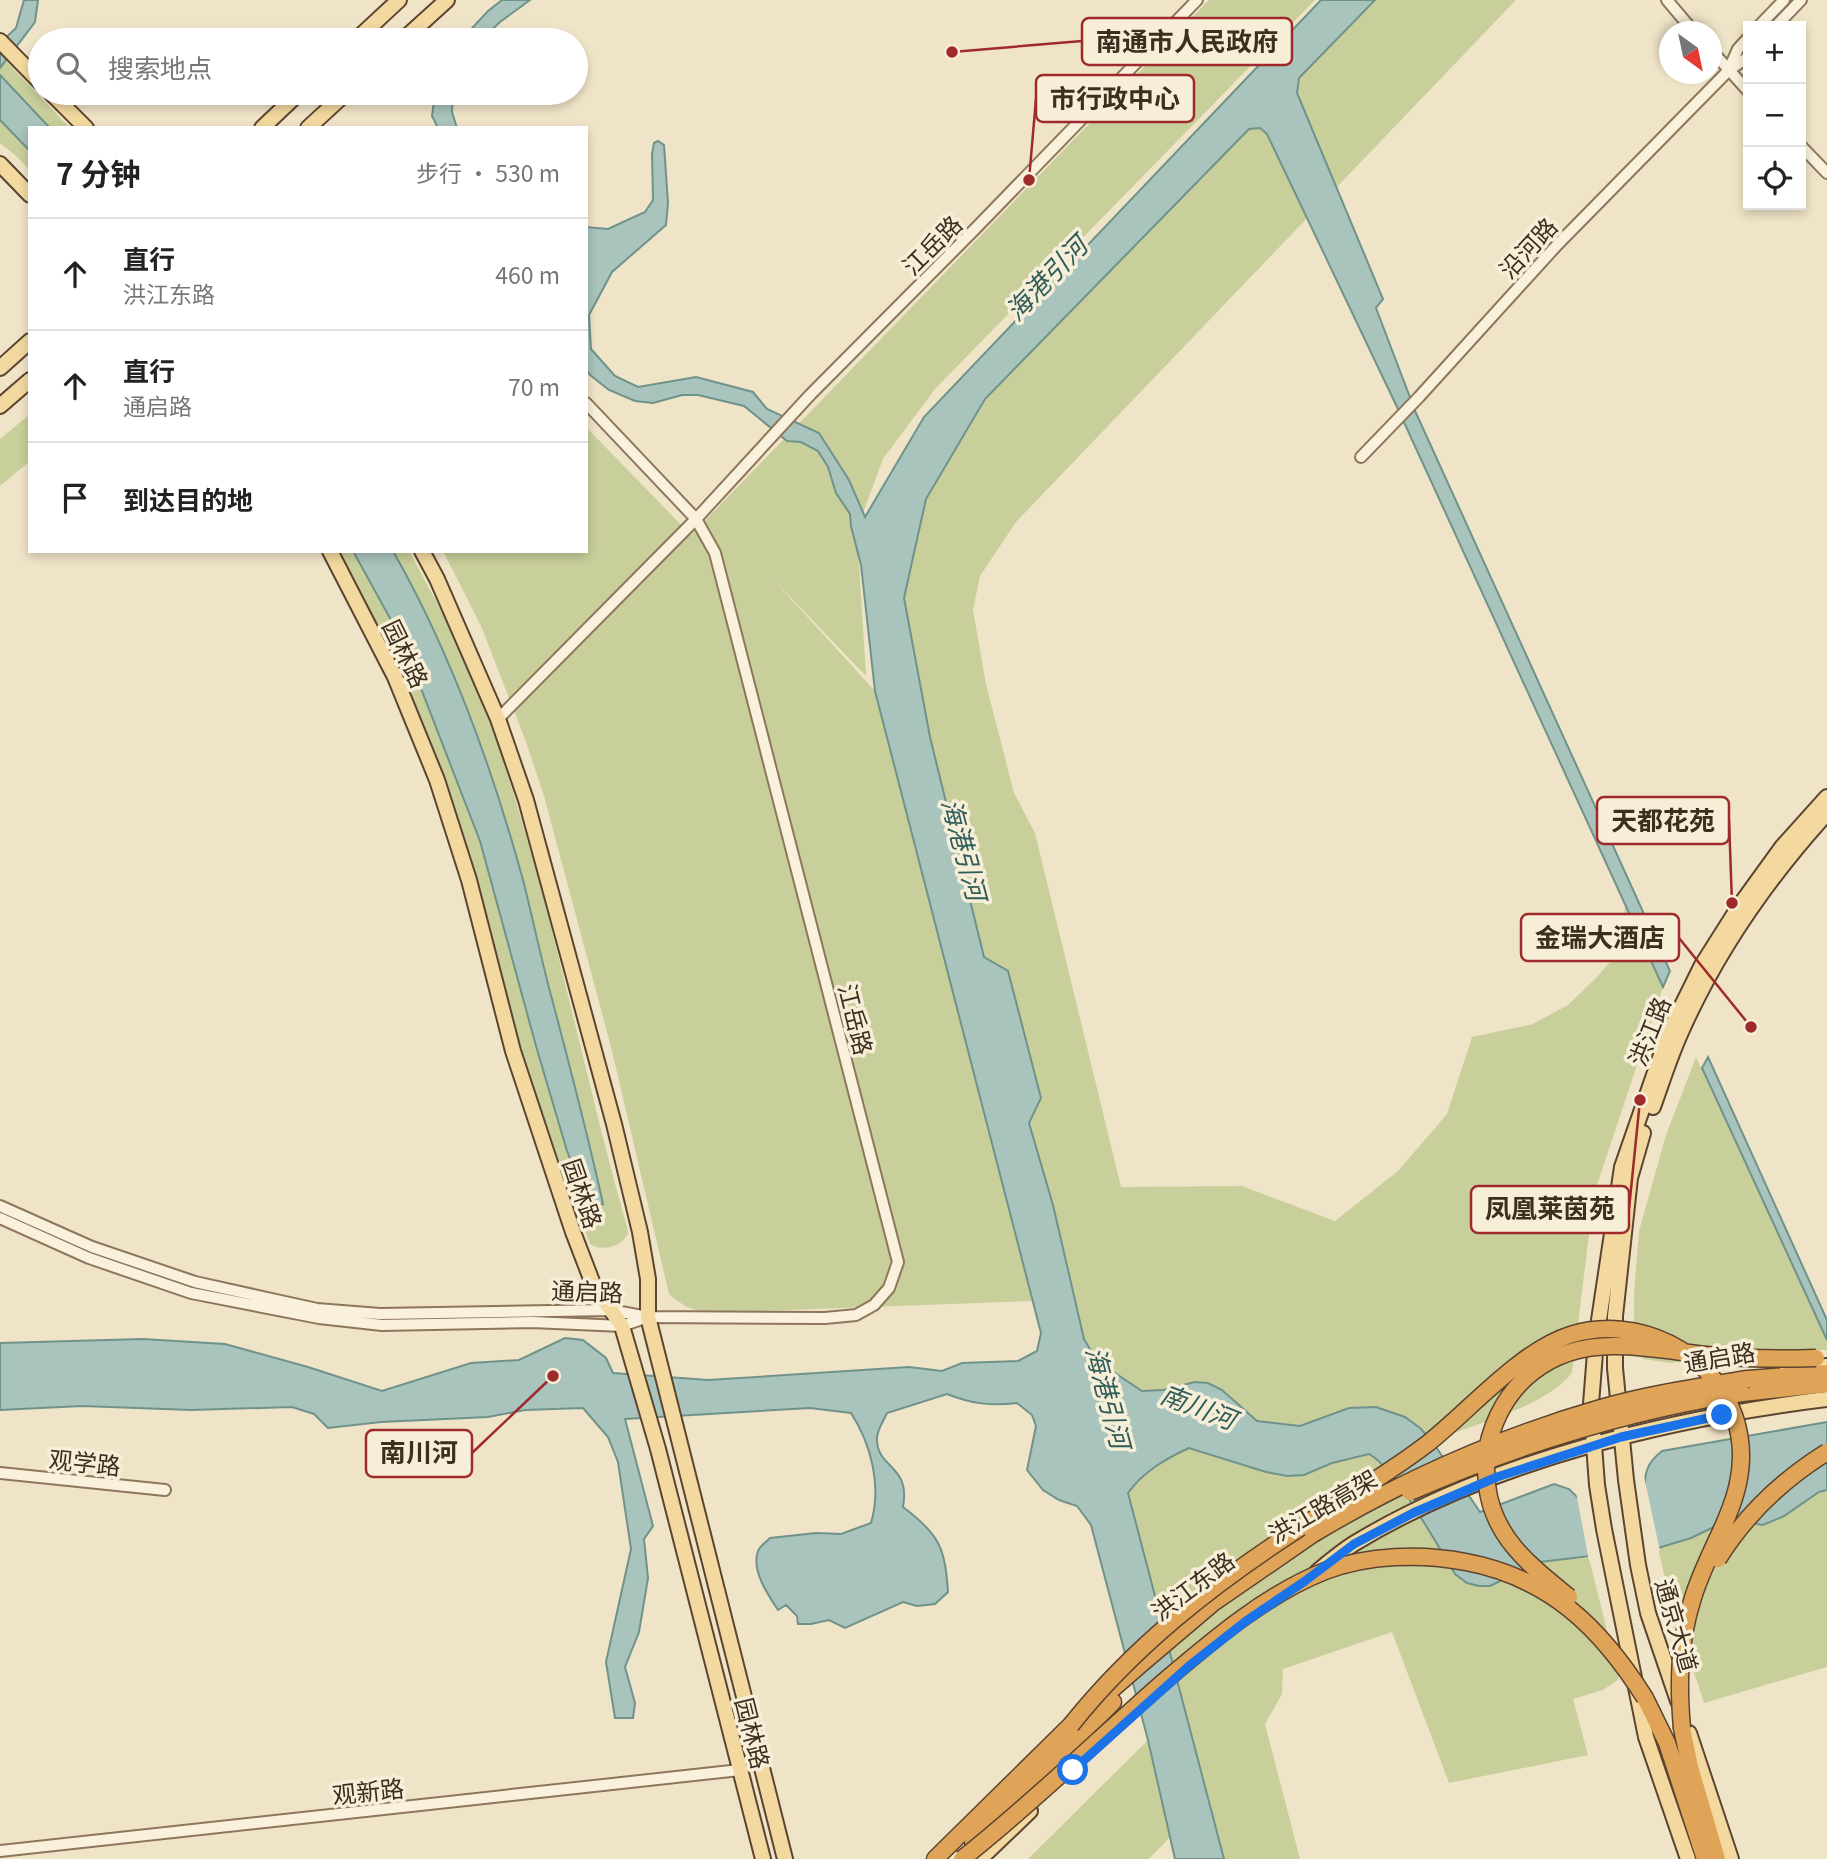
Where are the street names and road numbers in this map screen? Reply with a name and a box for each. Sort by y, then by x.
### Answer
street label: 江岳路 [893,206,969,282]
street label: 沿河路 [1490,209,1564,285]
street label: 园林路 [375,613,439,693]
street label: 江岳路 [831,980,883,1058]
street label: 洪江路 [1618,991,1678,1071]
street label: 园林路 [556,1153,612,1233]
street label: 通启路 [550,1271,624,1309]
street label: 通启路 [1681,1333,1757,1379]
street label: 观学路 [47,1440,123,1482]
street label: 洪江路高架 [1261,1460,1383,1550]
street label: 洪江东路 [1143,1542,1241,1628]
street label: 通京大道 [1648,1574,1708,1676]
street label: 园林路 [728,1694,780,1772]
street label: 观新路 [330,1769,406,1811]

